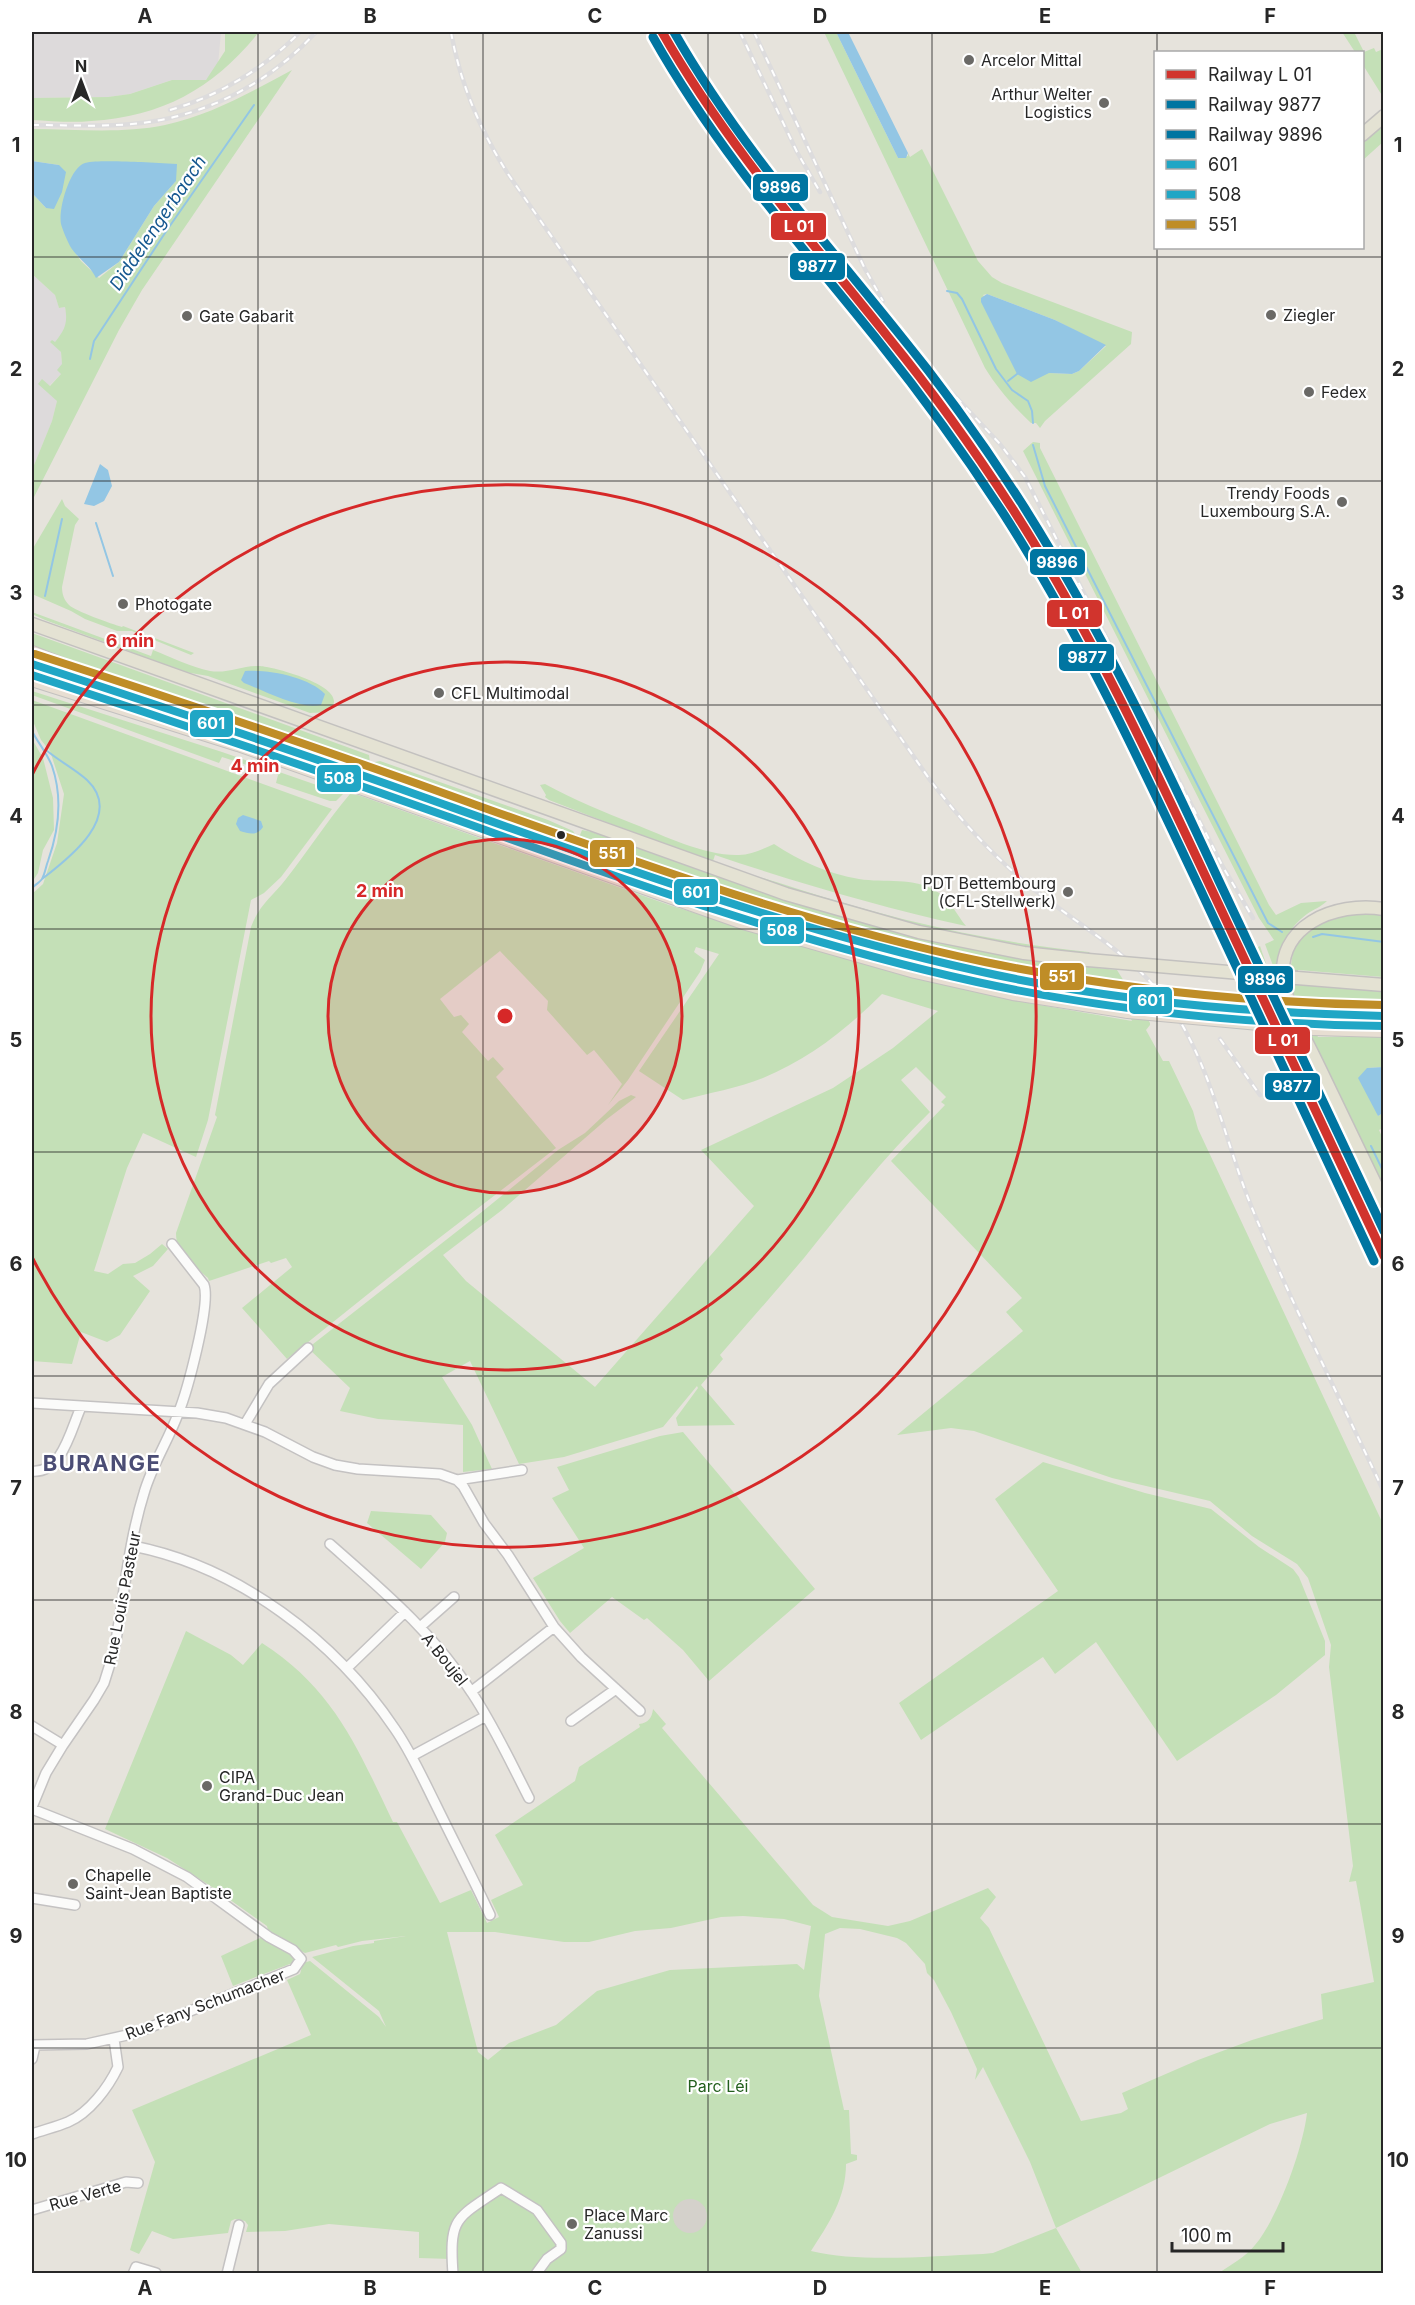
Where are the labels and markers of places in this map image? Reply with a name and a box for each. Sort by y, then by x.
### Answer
place label: Arcelor Mittal [981,50,1082,70]
marker: Arcelor Mittal [962,53,976,67]
place label: Arthur Welter Logistics [991,84,1092,122]
marker: Arthur Welter Logistics [1097,96,1111,110]
place label: Ziegler [1283,305,1335,325]
place label: Gate Gabarit [199,306,294,326]
marker: Ziegler [1264,308,1278,322]
marker: Gate Gabarit [180,309,194,323]
place label: Fedex [1321,382,1367,402]
marker: Fedex [1302,385,1316,399]
place label: Trendy Foods Luxembourg S.A. [1200,483,1330,521]
marker: Trendy Foods Luxembourg S.A. [1335,495,1349,509]
place label: Photogate [135,594,212,614]
marker: Photogate [116,597,130,611]
place label: CFL Multimodal [451,683,569,703]
marker: CFL Multimodal [432,686,446,700]
unlabelled marker [555,829,567,841]
place label: PDT Bettembourg (CFL-Stellwerk) [922,873,1056,911]
marker: PDT Bettembourg (CFL-Stellwerk) [1061,885,1075,899]
centre of rings [495,1006,515,1026]
place label: CIPA Grand-Duc Jean [219,1767,344,1805]
marker: CIPA Grand-Duc Jean [200,1779,214,1793]
place label: Chapelle Saint-Jean Baptiste [85,1865,232,1903]
marker: Chapelle Saint-Jean Baptiste [66,1877,80,1891]
place label: Place Marc Zanussi [584,2205,668,2243]
marker: Place Marc Zanussi [565,2217,579,2231]

